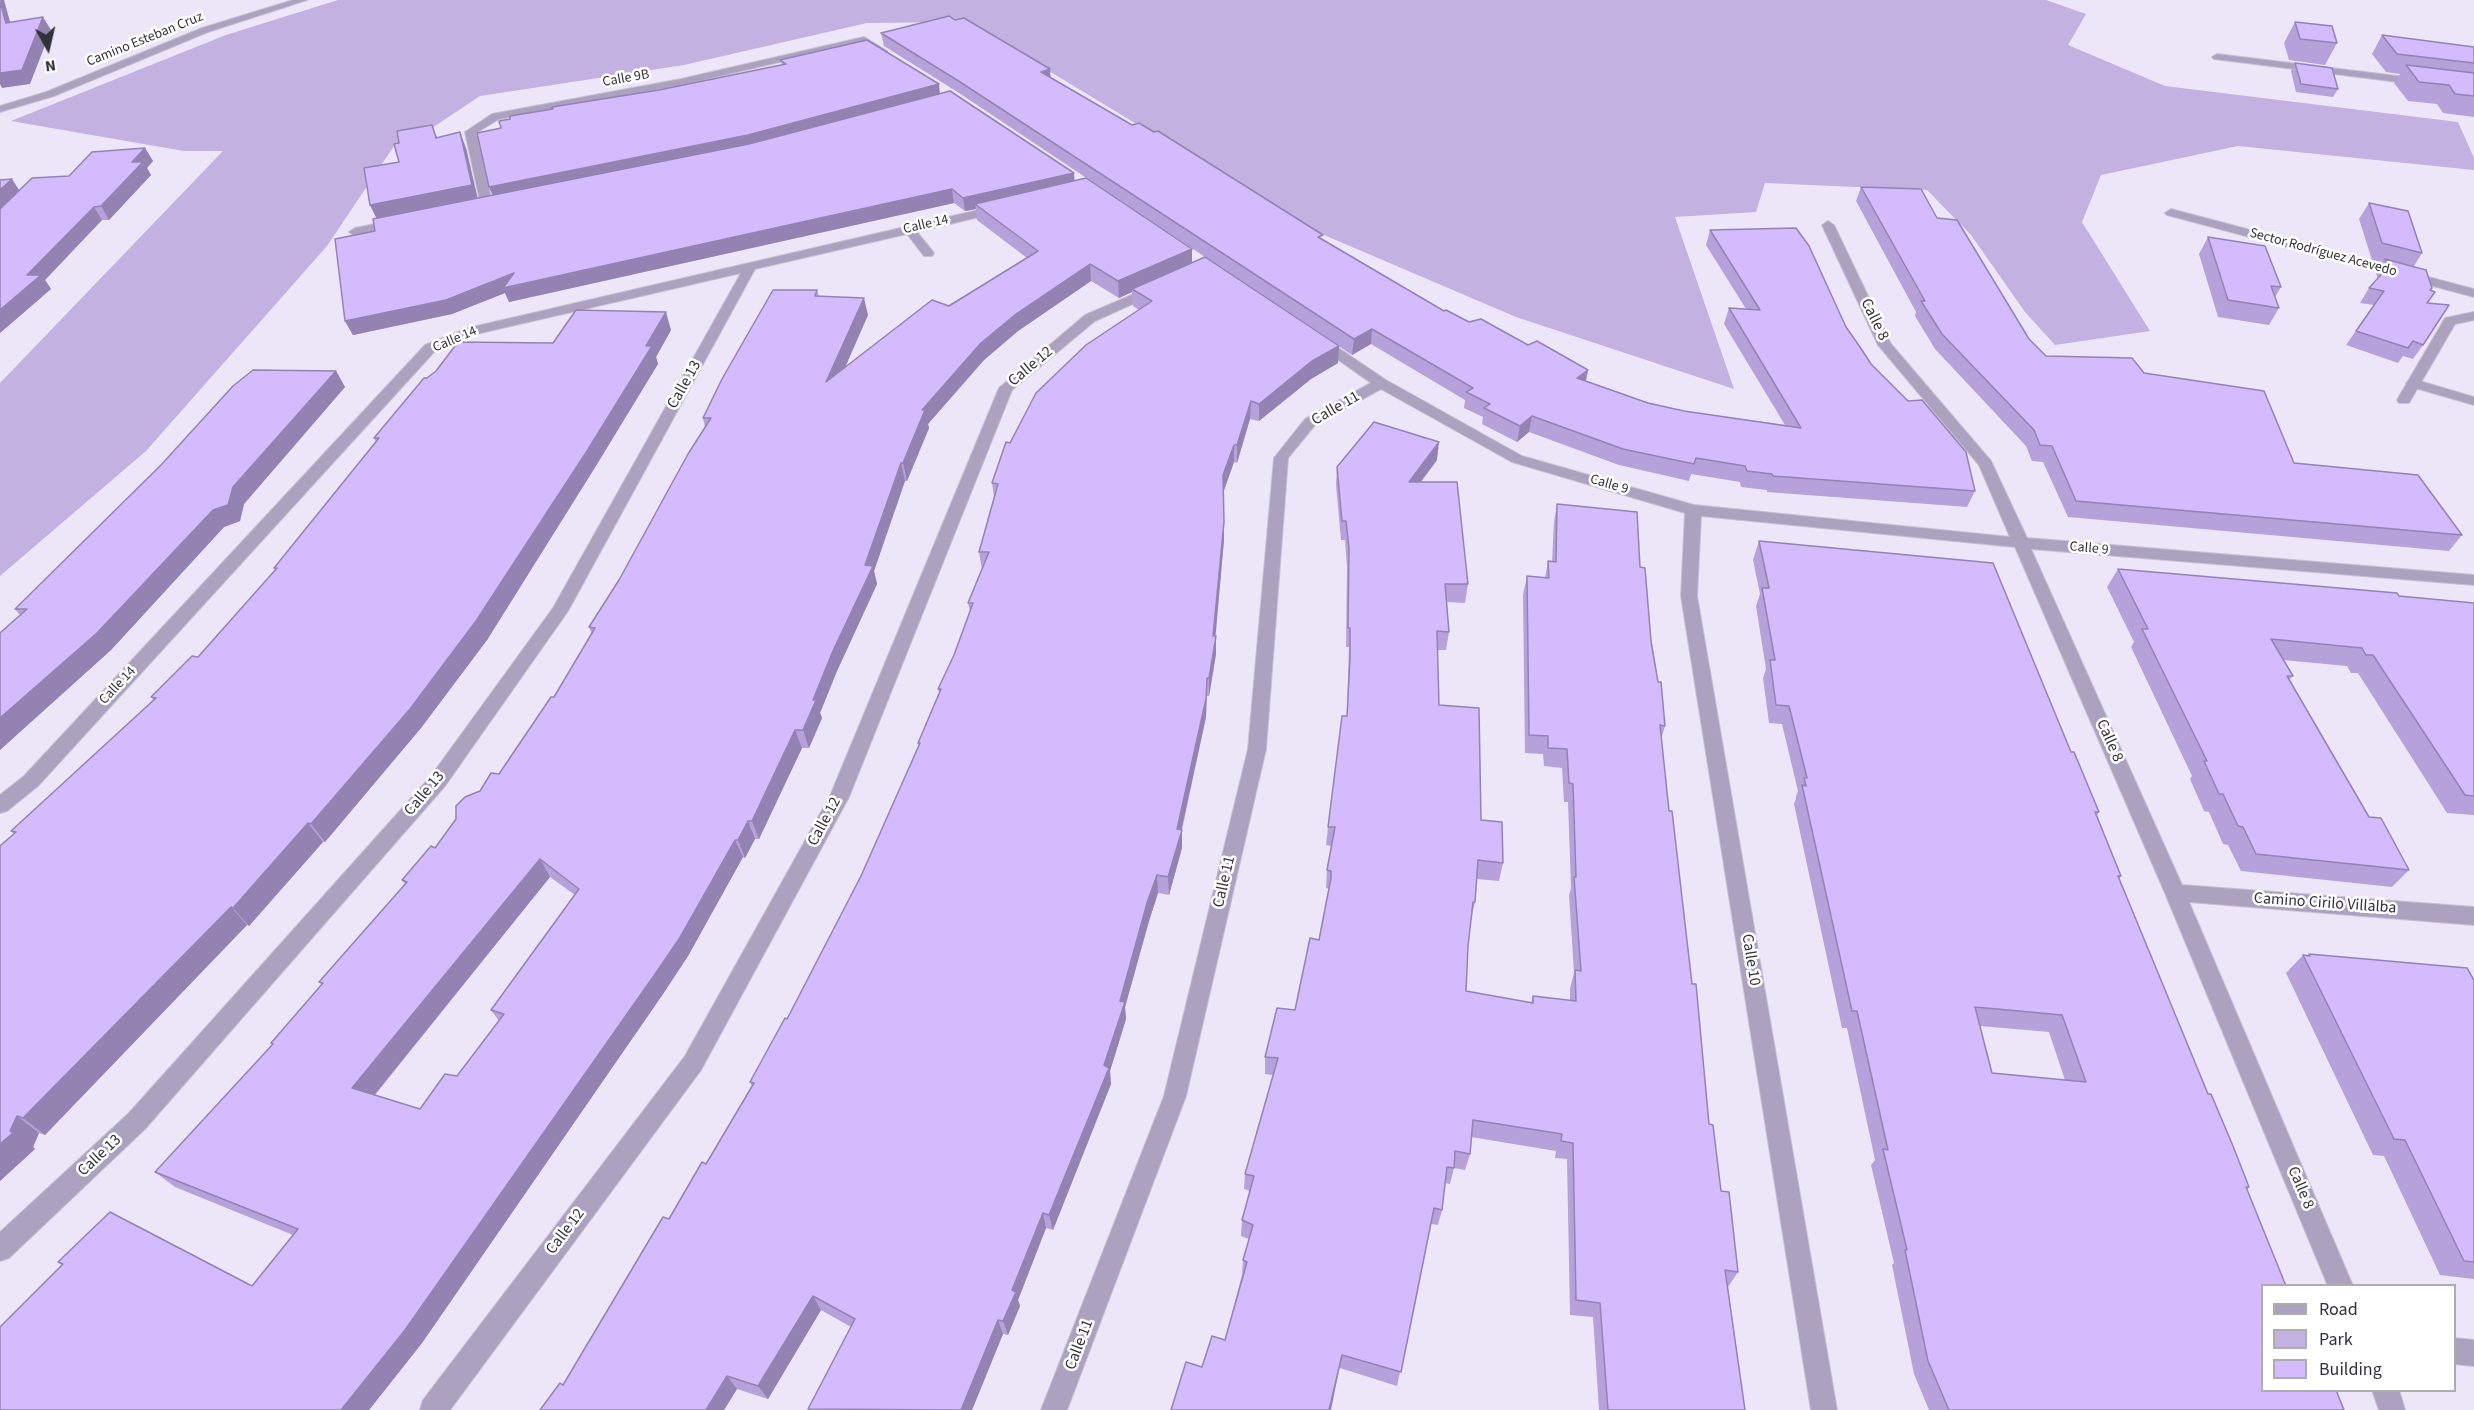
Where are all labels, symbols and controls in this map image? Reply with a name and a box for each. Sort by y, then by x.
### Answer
street label: Camino Esteban Cruz [84,9,206,71]
north arrow [18,18,78,78]
text: N [44,54,57,77]
street label: Calle 9B [601,67,651,91]
street label: Calle 14 [902,212,950,238]
street label: Sector Rodríguez Acevedo [2248,225,2398,281]
street label: Calle 8 [1856,296,1892,344]
street label: Calle 14 [431,323,479,357]
street label: Calle 12 [1005,343,1057,391]
street label: Calle 13 [664,357,706,413]
street label: Calle 11 [1309,388,1363,430]
street label: Calle 9 [1588,472,1630,498]
street label: Calle 9 [2069,539,2109,559]
street label: Calle 14 [96,664,140,708]
street label: Calle 8 [2091,717,2127,765]
street label: Calle 13 [401,768,449,820]
street label: Calle 12 [804,794,846,850]
street label: Calle 11 [1210,854,1240,910]
street label: Camino Cirilo Villalba [2253,889,2397,919]
street label: Calle 10 [1736,933,1764,987]
street label: Calle 13 [74,1131,126,1181]
street label: Calle 8 [2282,1164,2318,1212]
street label: Calle 12 [543,1205,589,1259]
legend [2261,1284,2456,1392]
text: Road [2319,1297,2358,1322]
street label: Calle 11 [1062,1317,1098,1373]
text: Park [2319,1327,2353,1352]
text: Building [2319,1357,2382,1382]

